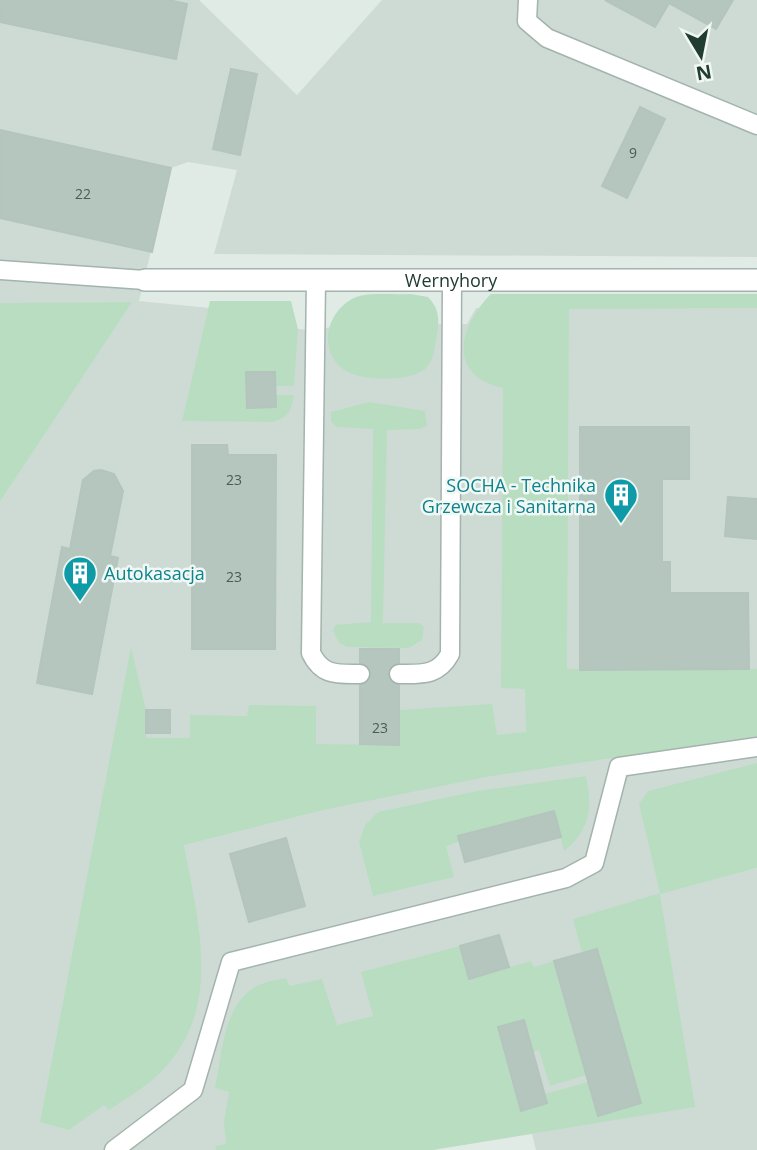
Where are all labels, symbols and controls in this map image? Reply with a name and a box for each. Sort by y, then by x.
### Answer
north arrow [666,21,736,91]
text: N [694,59,714,87]
house number: 9 [629,143,637,162]
house number: 22 [75,184,91,203]
street label: Wernyhory [405,268,498,292]
house number: 23 [226,470,242,489]
place label: SOCHA - Technika Grzewcza i Sanitarna [422,473,596,518]
building icon: SOCHA - Technika Grzewcza i Sanitarna [602,476,640,525]
building icon: Autokasacja [61,554,99,603]
place label: Autokasacja [104,561,205,585]
house number: 23 [226,567,242,586]
house number: 23 [372,718,388,737]

